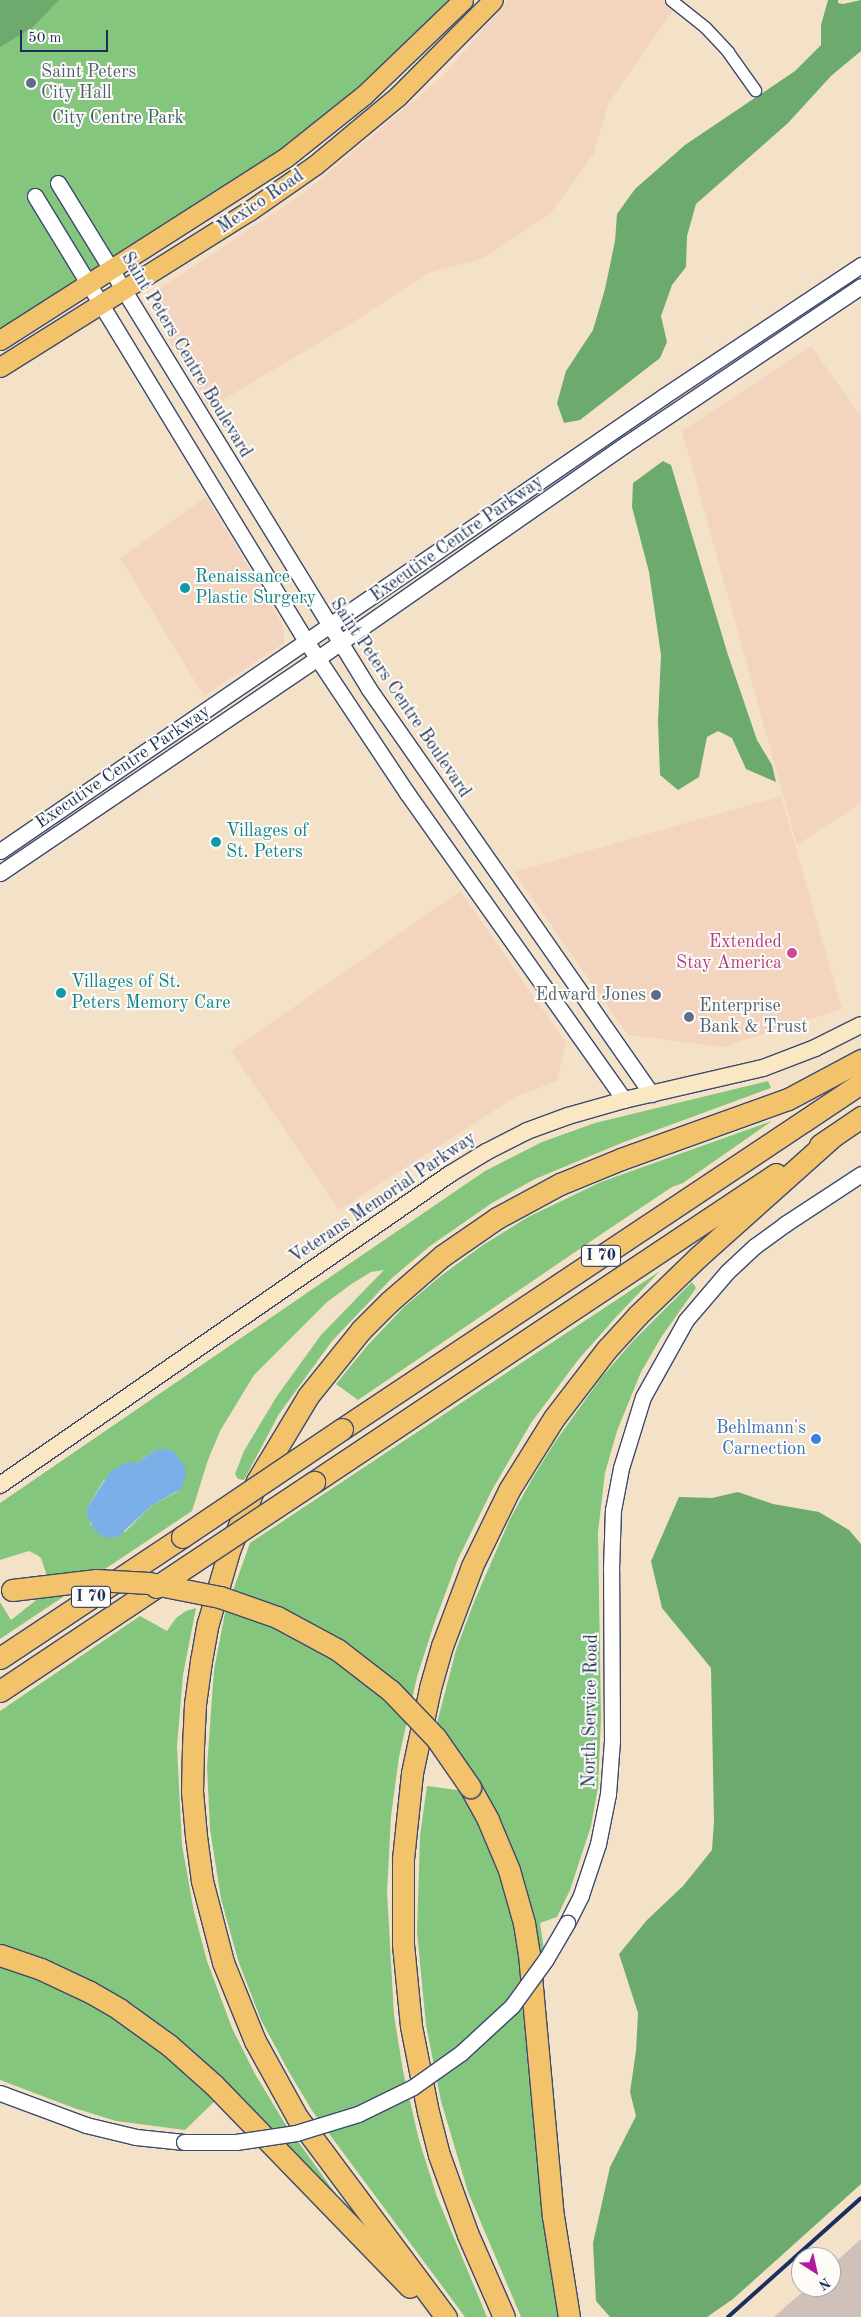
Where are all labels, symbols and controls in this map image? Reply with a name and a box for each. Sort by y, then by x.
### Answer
scale bar [22,20,110,52]
text: 50 m [28,31,62,46]
place label: Saint Peters City Hall [41,62,136,104]
marker: Saint Peters City Hall [25,77,37,89]
park label: City Centre Park [52,107,184,129]
street label: Mexico Road [214,165,308,239]
street label: Saint Peters Centre Boulevard [116,248,256,462]
street label: Executive Centre Parkway [366,471,548,607]
place label: Renaissance Plastic Surgery [195,567,316,610]
marker: Renaissance Plastic Surgery [179,582,191,594]
street label: Saint Peters Centre Boulevard [325,594,475,802]
street label: Executive Centre Parkway [32,700,214,834]
place label: Villages of St. Peters [226,821,308,864]
marker: Villages of St. Peters [210,836,222,848]
place label: Extended Stay America [676,932,782,974]
marker: Extended Stay America [786,947,798,959]
place label: Villages of St. Peters Memory Care [71,972,231,1014]
place label: Edward Jones [536,984,646,1006]
marker: Villages of St. Peters Memory Care [55,987,67,999]
marker: Edward Jones [650,989,662,1001]
place label: Enterprise Bank & Trust [699,996,808,1038]
marker: Enterprise Bank & Trust [683,1011,695,1023]
street label: Veterans Memorial Parkway [286,1128,480,1268]
road number: I 70 [580,1242,622,1270]
place label: Behlmann's Carnection [716,1418,806,1460]
marker: Behlmann's Carnection [810,1433,822,1445]
road number: I 70 [70,1584,112,1610]
street label: North Service Road [579,1634,603,1788]
north arrow [791,2247,841,2297]
text: N [816,2275,832,2292]

